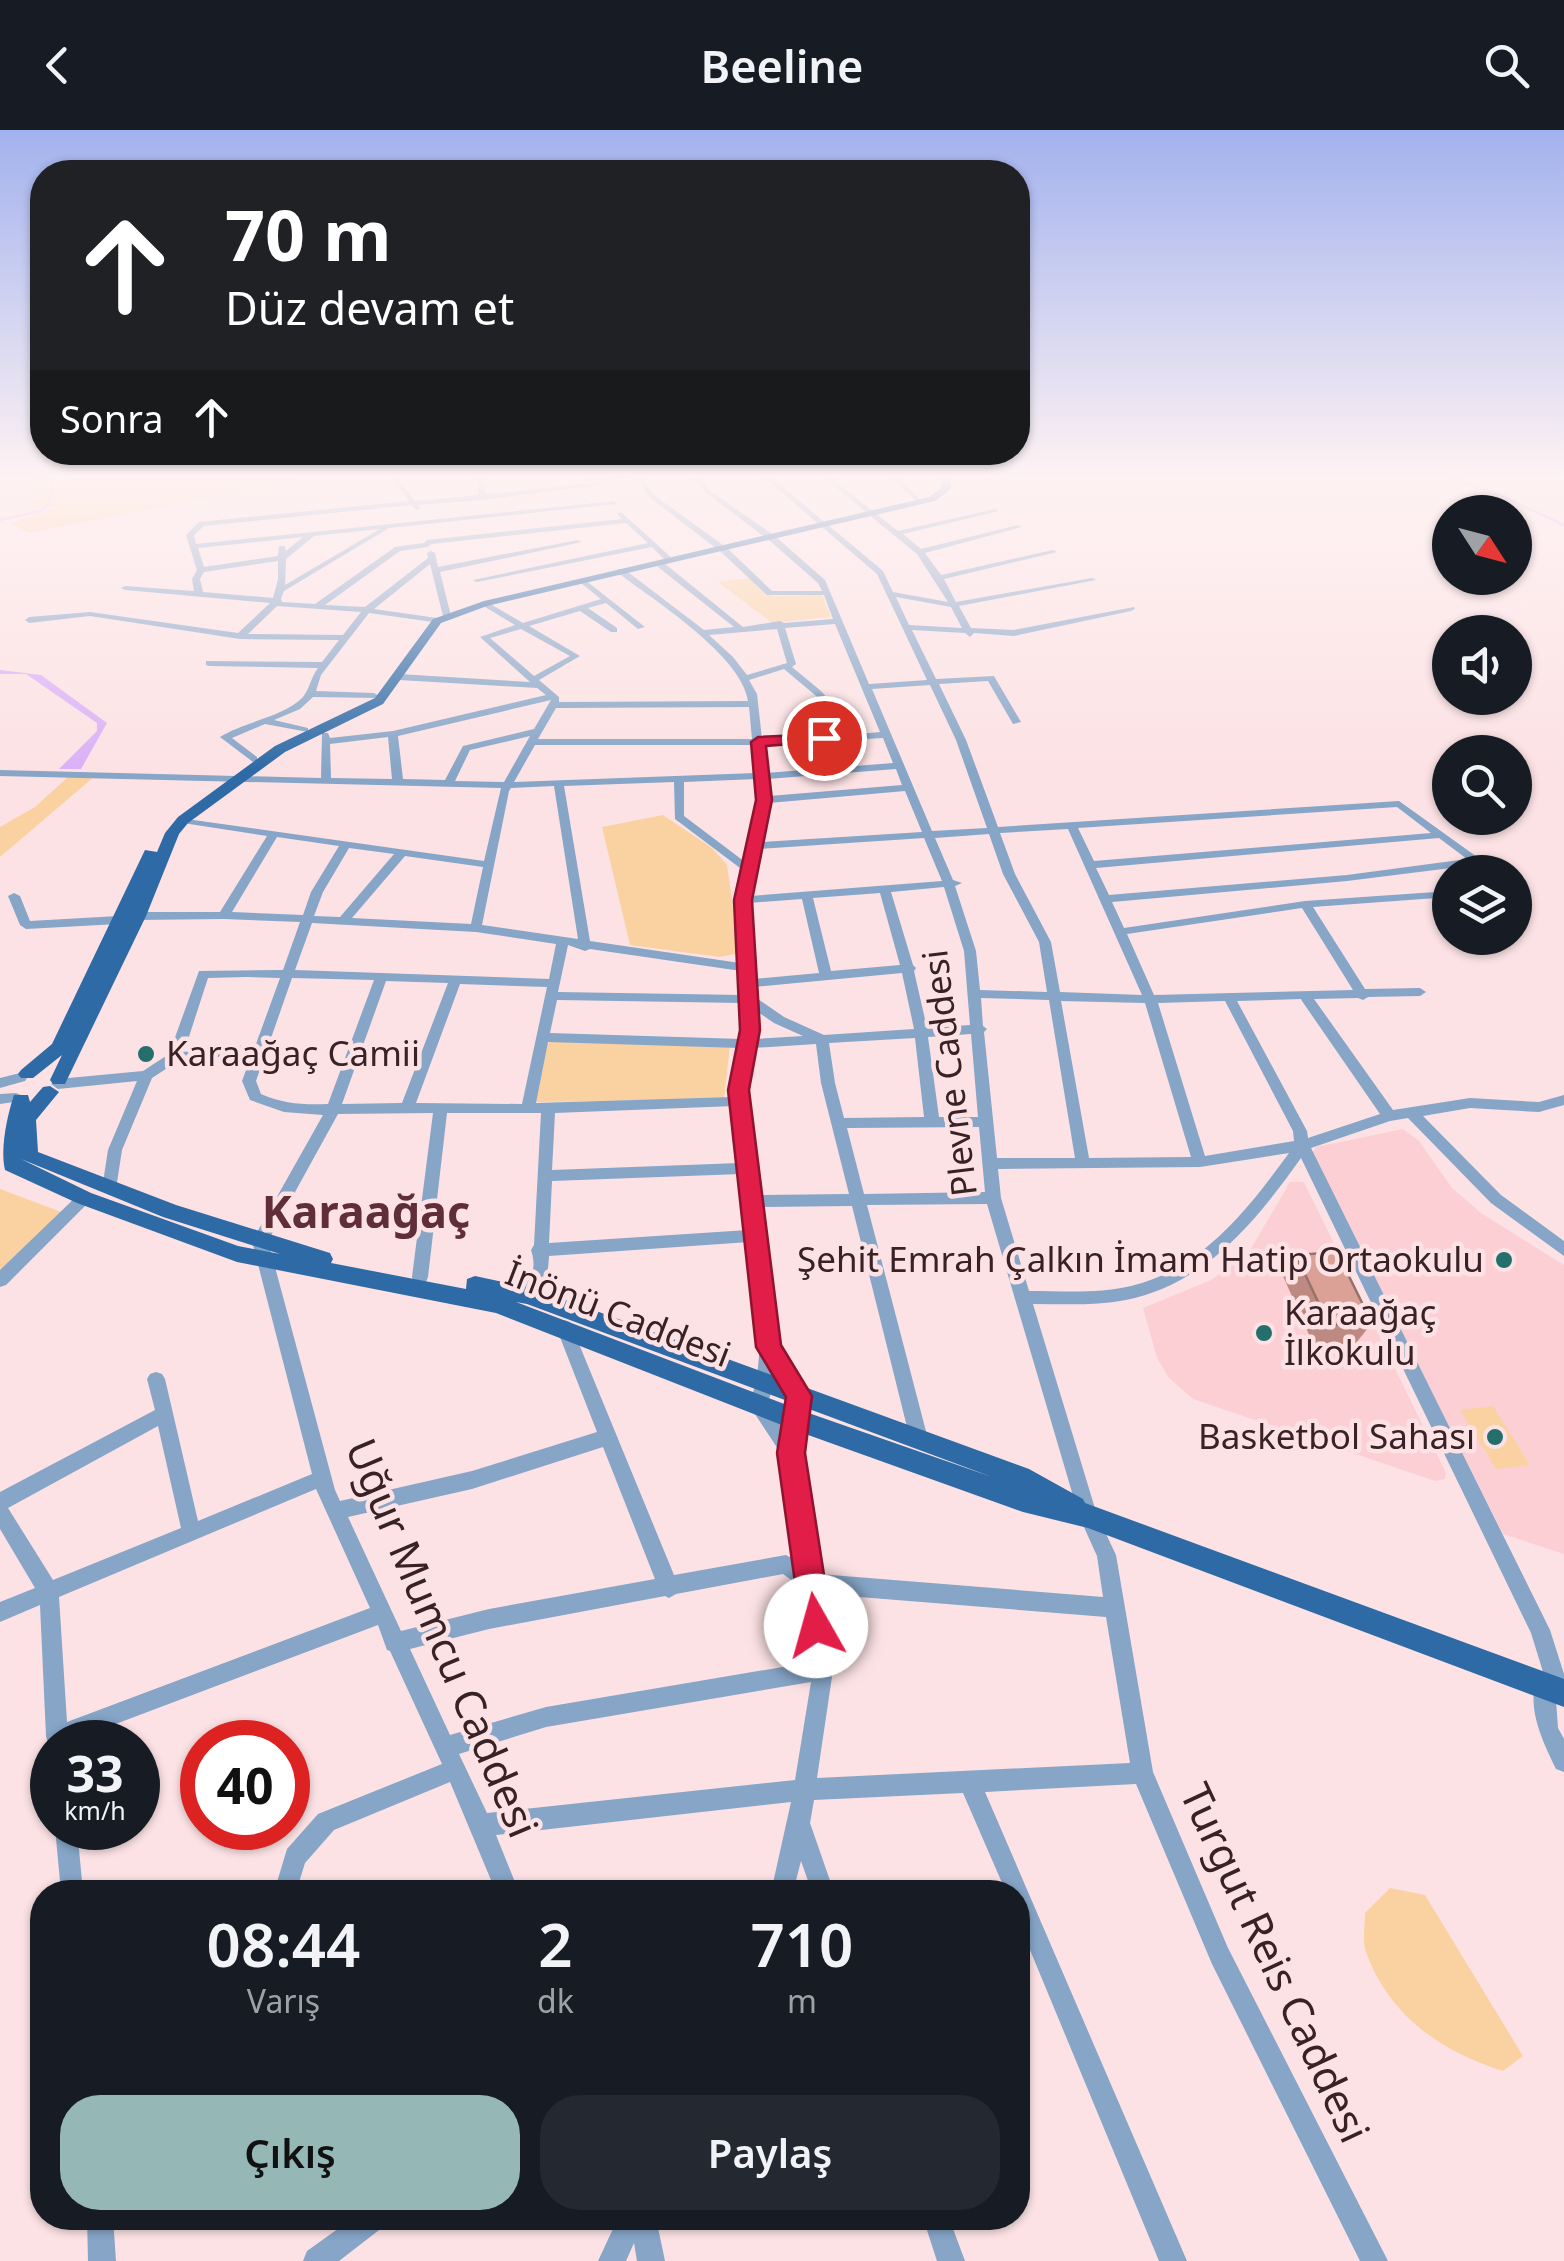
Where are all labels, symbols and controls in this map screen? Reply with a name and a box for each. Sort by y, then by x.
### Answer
text: Beeline [701,35,863,96]
icon: back [30,38,85,93]
icon: search [1479,38,1534,93]
text: 70 m [225,186,392,282]
icon: ahead [60,200,190,330]
text: Düz devam et [225,277,514,338]
icon: ahead [184,390,239,445]
text: Sonra [60,392,164,444]
north arrow [1432,495,1532,595]
map controls [1432,495,1532,955]
button: sound [1432,615,1532,715]
pin [782,696,867,781]
icon: arrive [797,711,852,766]
button: search [1432,735,1532,835]
button: layers [1432,855,1532,955]
street label: Plevne Caddesi [910,947,987,1199]
place label: Karaağaç Camii [166,1029,420,1076]
marker: Karaağaç Camii [135,1043,157,1065]
district label: Karaağaç [262,1180,470,1241]
place label: Şehit Emrah Çalkın İmam Hatip Ortaokulu [797,1235,1484,1282]
street label: İnönü Caddesi [499,1248,738,1377]
marker: Şehit Emrah Çalkın İmam Hatip Ortaokulu [1493,1249,1515,1271]
place label: Karaağaç İlkokulu [1284,1288,1436,1375]
marker: Karaağaç İlkokulu [1253,1322,1275,1344]
place label: Basketbol Sahası [1198,1412,1475,1459]
marker: Basketbol Sahası [1484,1426,1506,1448]
street label: Uğur Mumcu Caddesi [334,1430,553,1845]
position arrow [764,1574,868,1678]
speed limit sign: 40 [180,1720,310,1850]
text: 33 [66,1739,124,1807]
street label: Turgut Reis Caddesi [1168,1774,1385,2151]
text: km/h [64,1793,126,1827]
text: 08:44 [207,1903,360,1985]
text: 2 [538,1903,573,1985]
text: 710 [750,1903,853,1985]
text: Varış [247,1979,320,2022]
text: dk [537,1979,574,2022]
text: m [787,1979,817,2022]
button: Çıkış [60,2095,520,2210]
button: Paylaş [540,2095,1000,2210]

